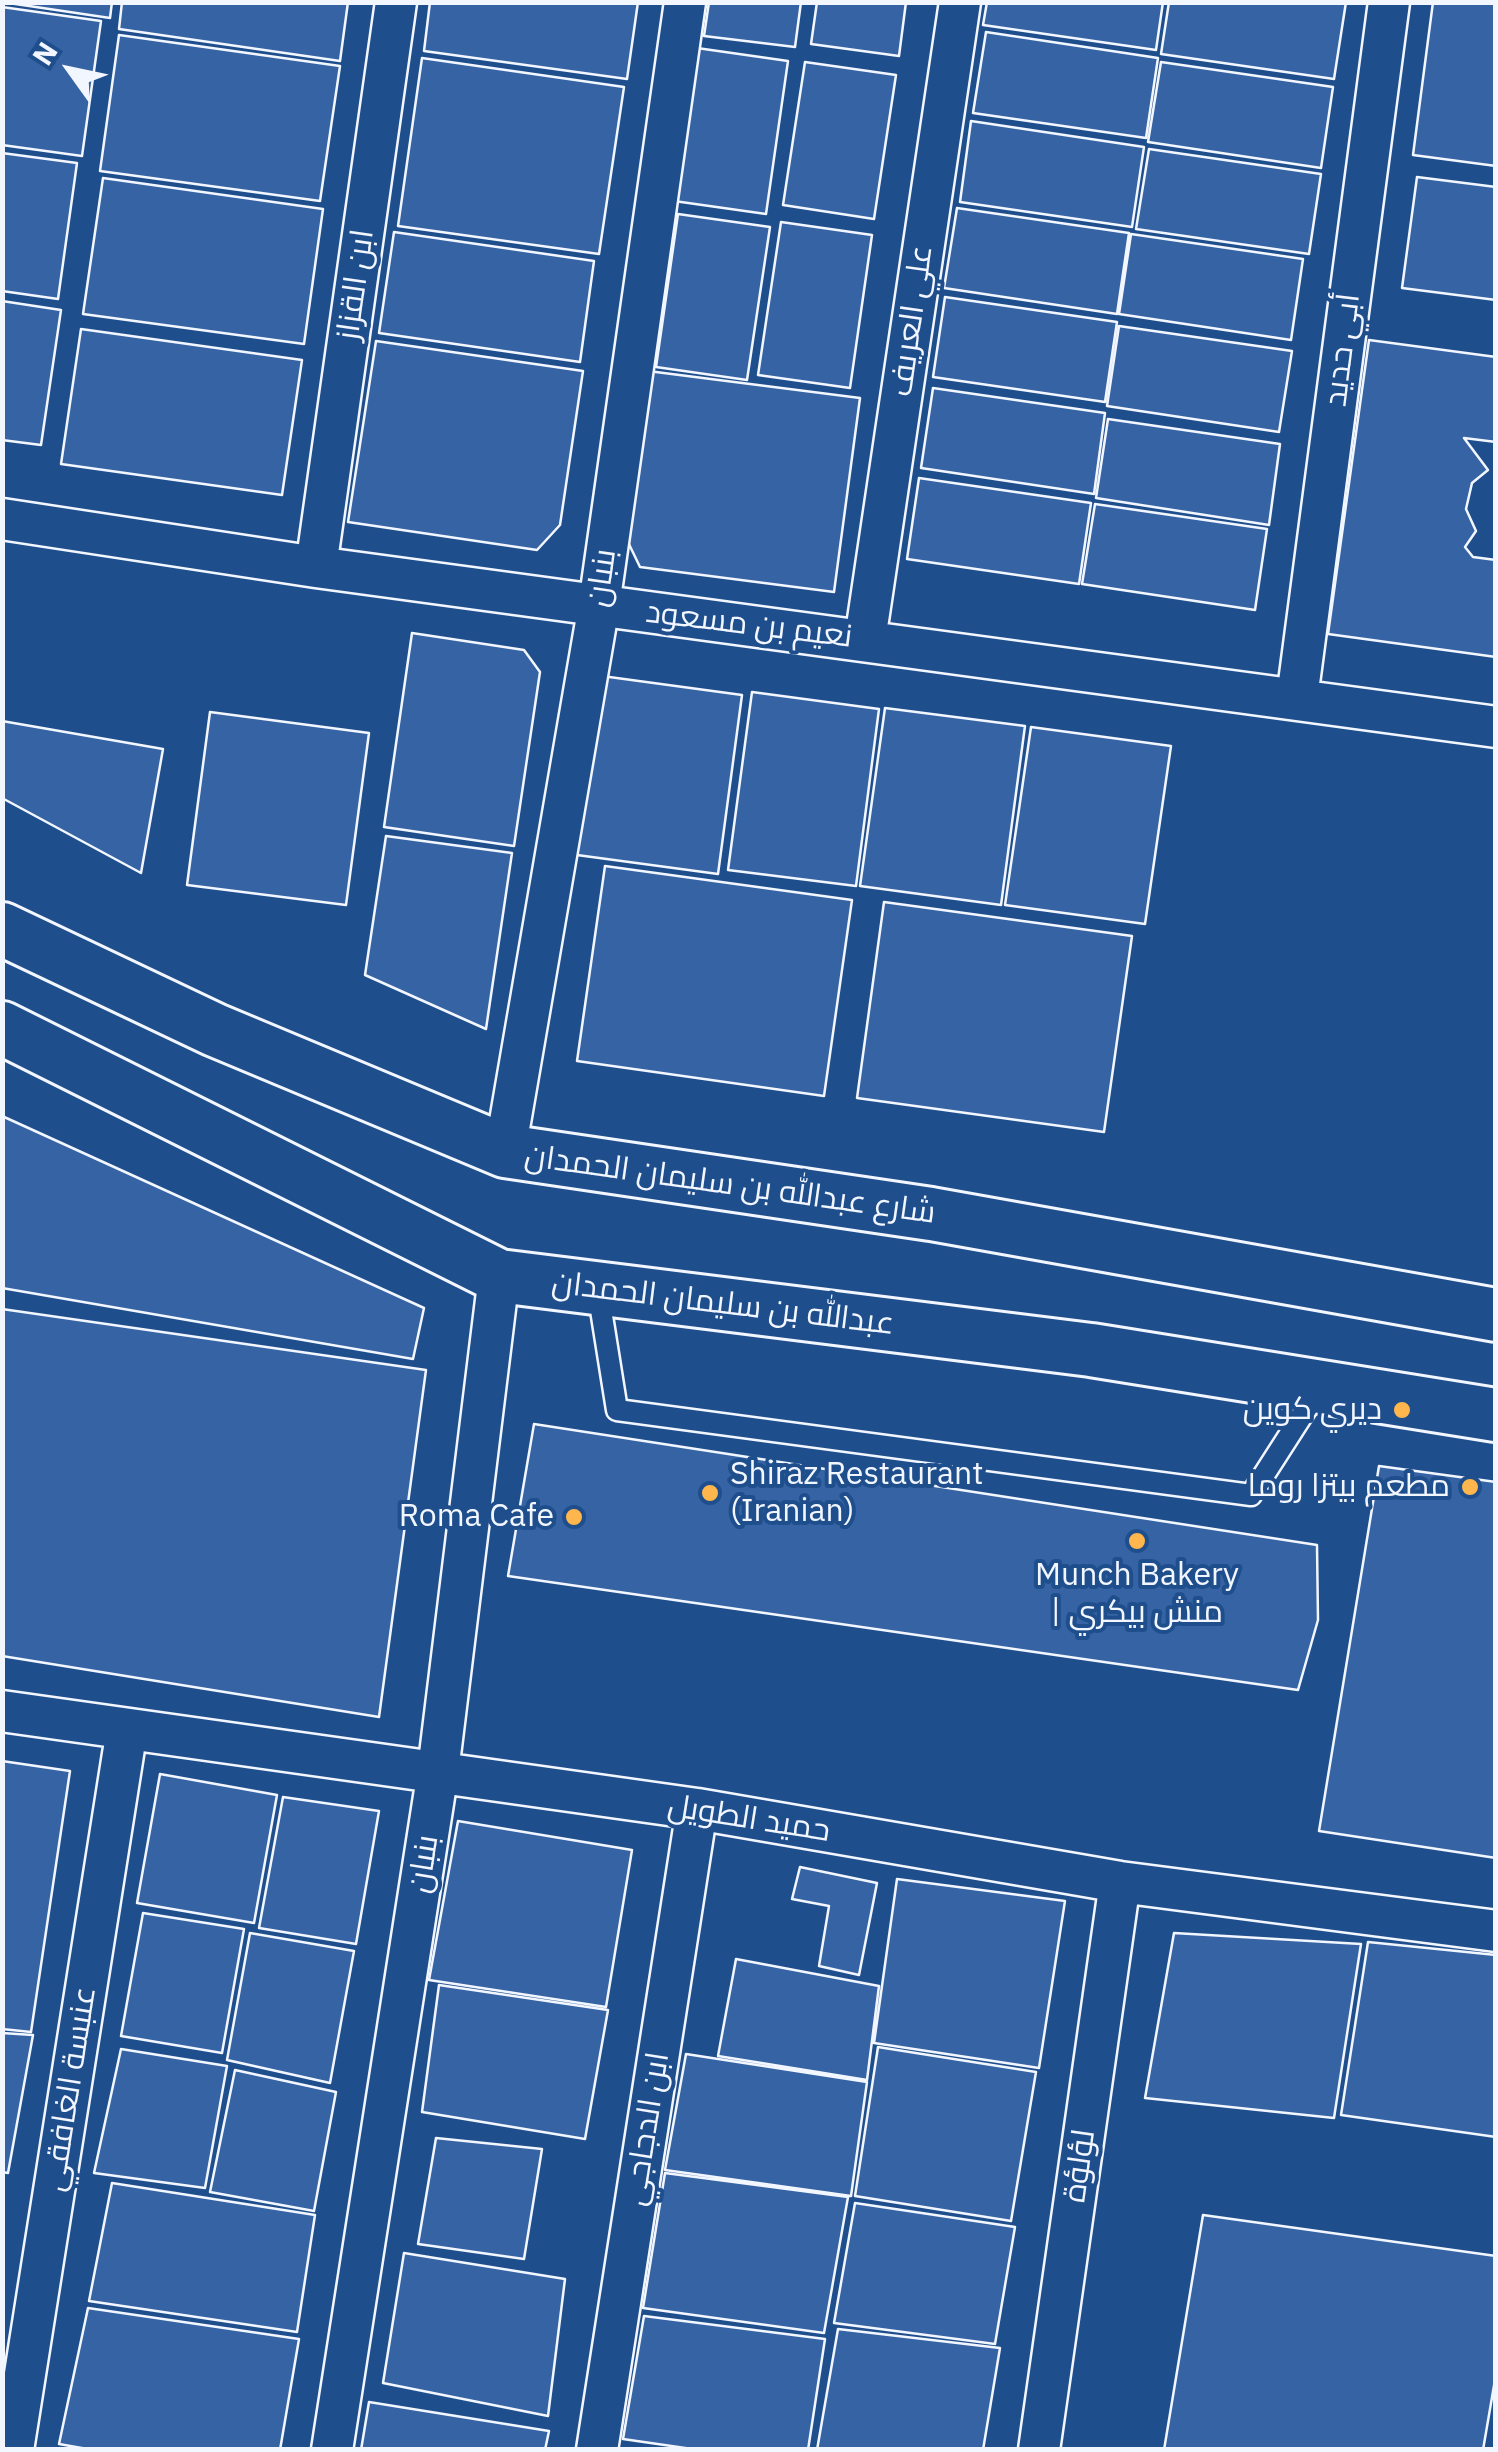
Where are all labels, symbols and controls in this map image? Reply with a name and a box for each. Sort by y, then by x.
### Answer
north arrow [20,20,120,120]
text: N [23,35,65,72]
street label: ابن القزاز [329,227,383,343]
street label: علي العريف [882,243,942,399]
street label: أبي حديد [1317,291,1369,409]
street label: بنبان [579,547,625,609]
street label: نعيم بن مسعود [644,593,854,657]
street label: شارع عبدالله بن سليمان الحمدان [522,1137,938,1233]
street label: عبدالله بن سليمان الحمدان [550,1264,896,1344]
place label: ديري كوين [1243,1391,1382,1429]
marker: ديري كوين [1391,1399,1413,1421]
place label: Shiraz Restaurant (Iranian) [730,1456,983,1531]
place label: مطعم بيتزا روما [1248,1468,1450,1506]
marker: مطعم بيتزا روما [1459,1476,1481,1498]
marker: Shiraz Restaurant (Iranian) [699,1482,721,1504]
place label: Roma Cafe [399,1498,554,1536]
marker: Roma Cafe [563,1506,585,1528]
marker: Munch Bakery | منش بيكري [1126,1530,1148,1552]
place label: Munch Bakery | منش بيكري [1035,1557,1239,1632]
street label: حميد الطويل [665,1787,833,1851]
street label: بنبان [400,1832,448,1896]
street label: عنبسة الغافقي [35,1984,105,2194]
street label: ابن الدجاجي [616,2050,678,2208]
street label: لؤلؤة [1056,2127,1104,2205]

